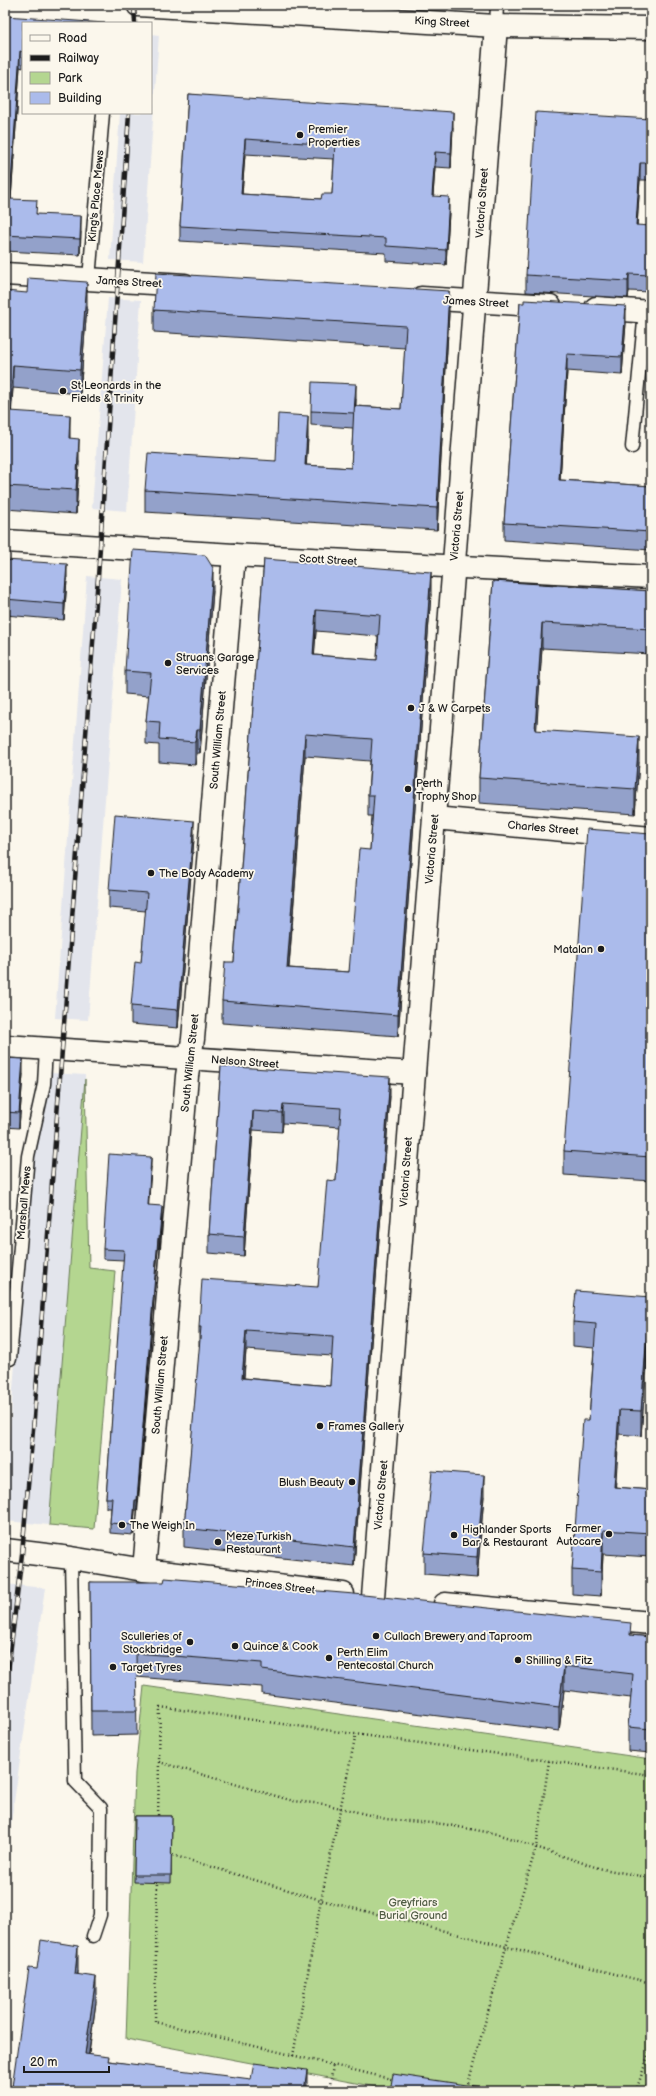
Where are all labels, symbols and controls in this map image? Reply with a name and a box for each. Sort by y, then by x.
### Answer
street label: King Street [414,14,471,30]
legend [22,22,152,114]
text: Road [58,31,87,46]
text: Railway [58,51,100,66]
text: Park [58,71,82,86]
text: Building [58,91,102,106]
place label: Premier Properties [308,123,360,149]
marker: Premier Properties [295,130,305,140]
street label: King's Place Mews [86,149,107,242]
street label: Victoria Street [473,167,491,238]
street label: James Street [96,274,163,290]
street label: James Street [443,294,510,310]
place label: St Leonards in the Fields & Trinity [71,379,162,405]
marker: St Leonards in the Fields & Trinity [58,386,68,396]
street label: Victoria Street [447,490,467,562]
street label: Scott Street [299,552,358,568]
place label: Struans Garage Services [176,651,255,677]
marker: Struans Garage Services [163,658,173,668]
street label: South William Street [207,690,229,790]
place label: J & W Carpets [419,702,491,715]
marker: J & W Carpets [406,703,416,713]
place label: Perth Trophy Shop [416,777,477,803]
marker: Perth Trophy Shop [403,784,413,794]
street label: Victoria Street [422,813,442,885]
street label: Charles Street [507,818,580,838]
place label: The Body Academy [159,867,254,880]
marker: The Body Academy [146,868,156,878]
place label: Matalan [553,943,593,956]
marker: Matalan [596,944,606,954]
street label: South William Street [178,1013,202,1113]
street label: Nelson Street [211,1053,280,1071]
street label: Victoria Street [397,1136,415,1207]
street label: Marshall Mews [14,1165,34,1241]
street label: South William Street [149,1335,171,1435]
place label: Frames Gallery [328,1420,404,1433]
marker: Frames Gallery [315,1421,325,1431]
street label: Victoria Street [371,1459,391,1531]
place label: Blush Beauty [279,1476,344,1489]
marker: Blush Beauty [347,1477,357,1487]
place label: The Weigh In [130,1519,195,1532]
marker: The Weigh In [117,1520,127,1530]
place label: Farmer Autocare [557,1522,602,1548]
place label: Highlander Sports Bar & Restaurant [462,1523,552,1549]
marker: Farmer Autocare [604,1529,614,1539]
place label: Meze Turkish Restaurant [226,1530,292,1556]
marker: Highlander Sports Bar & Restaurant [449,1530,459,1540]
marker: Meze Turkish Restaurant [213,1537,223,1547]
street label: Princes Street [244,1575,316,1597]
place label: Sculleries of Stockbridge [121,1630,183,1656]
place label: Cullach Brewery and Taproom [384,1630,532,1643]
marker: Cullach Brewery and Taproom [371,1631,381,1641]
marker: Sculleries of Stockbridge [185,1637,195,1647]
place label: Quince & Cook [243,1640,318,1653]
marker: Quince & Cook [230,1641,240,1651]
place label: Perth Elim Pentecostal Church [337,1646,434,1672]
marker: Perth Elim Pentecostal Church [324,1653,334,1663]
place label: Shilling & Fitz [526,1654,593,1667]
marker: Shilling & Fitz [513,1655,523,1665]
place label: Target Tyres [121,1661,182,1674]
marker: Target Tyres [108,1662,118,1672]
park label: Greyfriars Burial Ground [379,1896,447,1922]
scale bar [24,2048,109,2074]
text: 20 m [30,2055,57,2070]

